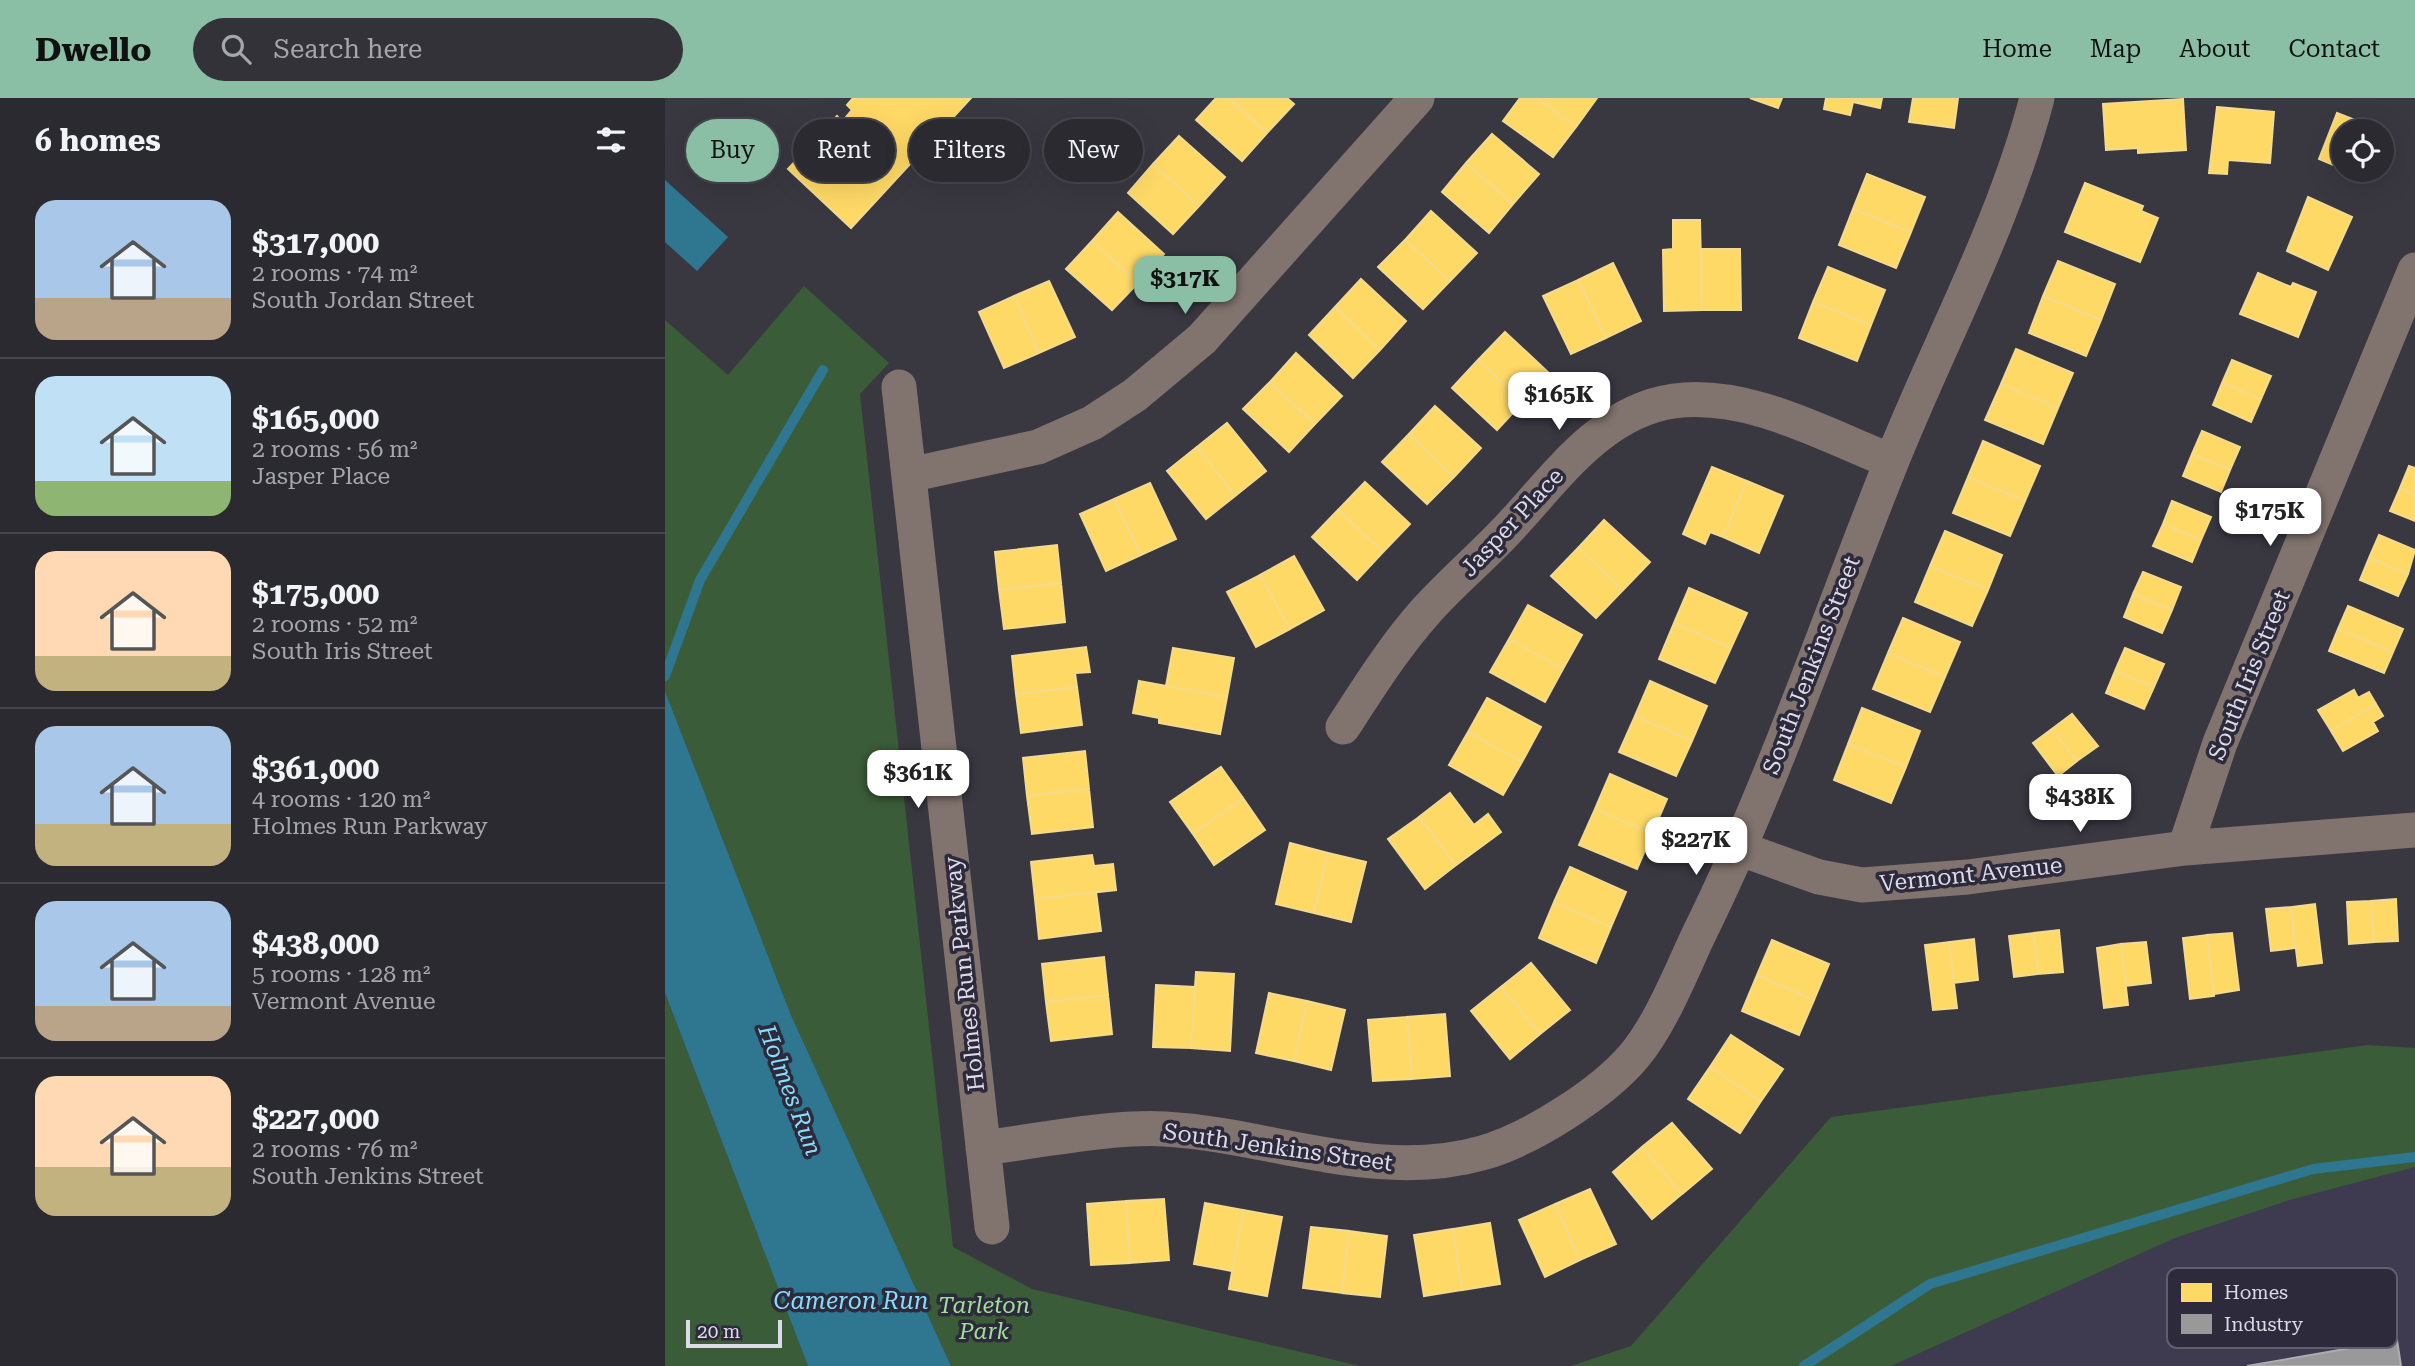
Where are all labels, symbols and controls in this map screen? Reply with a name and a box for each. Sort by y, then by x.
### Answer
search box [193,18,683,81]
text: Dwello [35,30,151,69]
icon: search [217,30,255,68]
text: Search here [273,34,422,64]
text: Home [1982,35,2052,63]
text: Map [2090,35,2141,63]
text: About [2179,35,2250,63]
text: Contact [2288,35,2380,63]
chip: Buy [686,119,779,182]
chip: Rent [793,119,895,182]
chip: Filters [909,119,1030,182]
chip: New [1044,119,1143,182]
map controls [2331,119,2394,182]
button: locate [2331,119,2394,182]
icon: filters [592,121,630,159]
text: 6 homes [35,123,161,158]
text: $317,000 [252,225,379,260]
icon: home [91,228,175,312]
pin: $317K [1136,256,1234,316]
text: 2 rooms · 74 m² [252,260,418,287]
text: $317K [1150,265,1220,292]
text: South Jordan Street [252,287,474,314]
pin: $165K [1510,372,1608,432]
text: $165K [1524,381,1594,408]
text: $165,000 [252,401,379,436]
icon: home [91,404,175,488]
text: 2 rooms · 56 m² [252,436,418,463]
text: Jasper Place [252,463,390,490]
street label: Jasper Place [1455,463,1569,582]
pin: $175K [2221,489,2319,548]
text: $175K [2235,497,2305,524]
street label: South Jenkins Street [1757,552,1866,778]
text: $175,000 [252,576,379,611]
icon: home [91,579,175,663]
street label: South Iris Street [2203,586,2296,764]
text: 2 rooms · 52 m² [252,611,418,638]
text: South Iris Street [252,638,433,665]
pin: $361K [869,750,967,810]
text: $361,000 [252,751,379,786]
icon: home [91,754,175,838]
text: $361K [883,759,953,786]
pin: $438K [2031,774,2129,834]
text: $438K [2045,783,2115,810]
text: 4 rooms · 120 m² [252,786,430,813]
text: Holmes Run Parkway [252,813,488,840]
pin: $227K [1647,818,1745,877]
text: $227K [1661,826,1731,853]
street label: Vermont Avenue [1878,851,2064,898]
street label: Holmes Run Parkway [939,855,990,1093]
text: $438,000 [252,926,379,961]
icon: home [91,929,175,1013]
text: 5 rooms · 128 m² [252,961,430,988]
text: Vermont Avenue [252,988,436,1015]
water label: Holmes Run [752,1020,828,1159]
text: $227,000 [252,1101,379,1136]
icon: home [91,1104,175,1188]
street label: South Jenkins Street [1161,1118,1395,1177]
text: 2 rooms · 76 m² [252,1136,418,1163]
text: South Jenkins Street [252,1163,484,1190]
legend [2167,1268,2397,1348]
text: Homes [2224,1281,2288,1304]
water label: Cameron Run [773,1287,929,1315]
park label: Tarleton Park [938,1292,1030,1345]
text: Industry [2224,1313,2304,1336]
scale bar [686,1317,782,1349]
text: 20 m [697,1320,740,1343]

